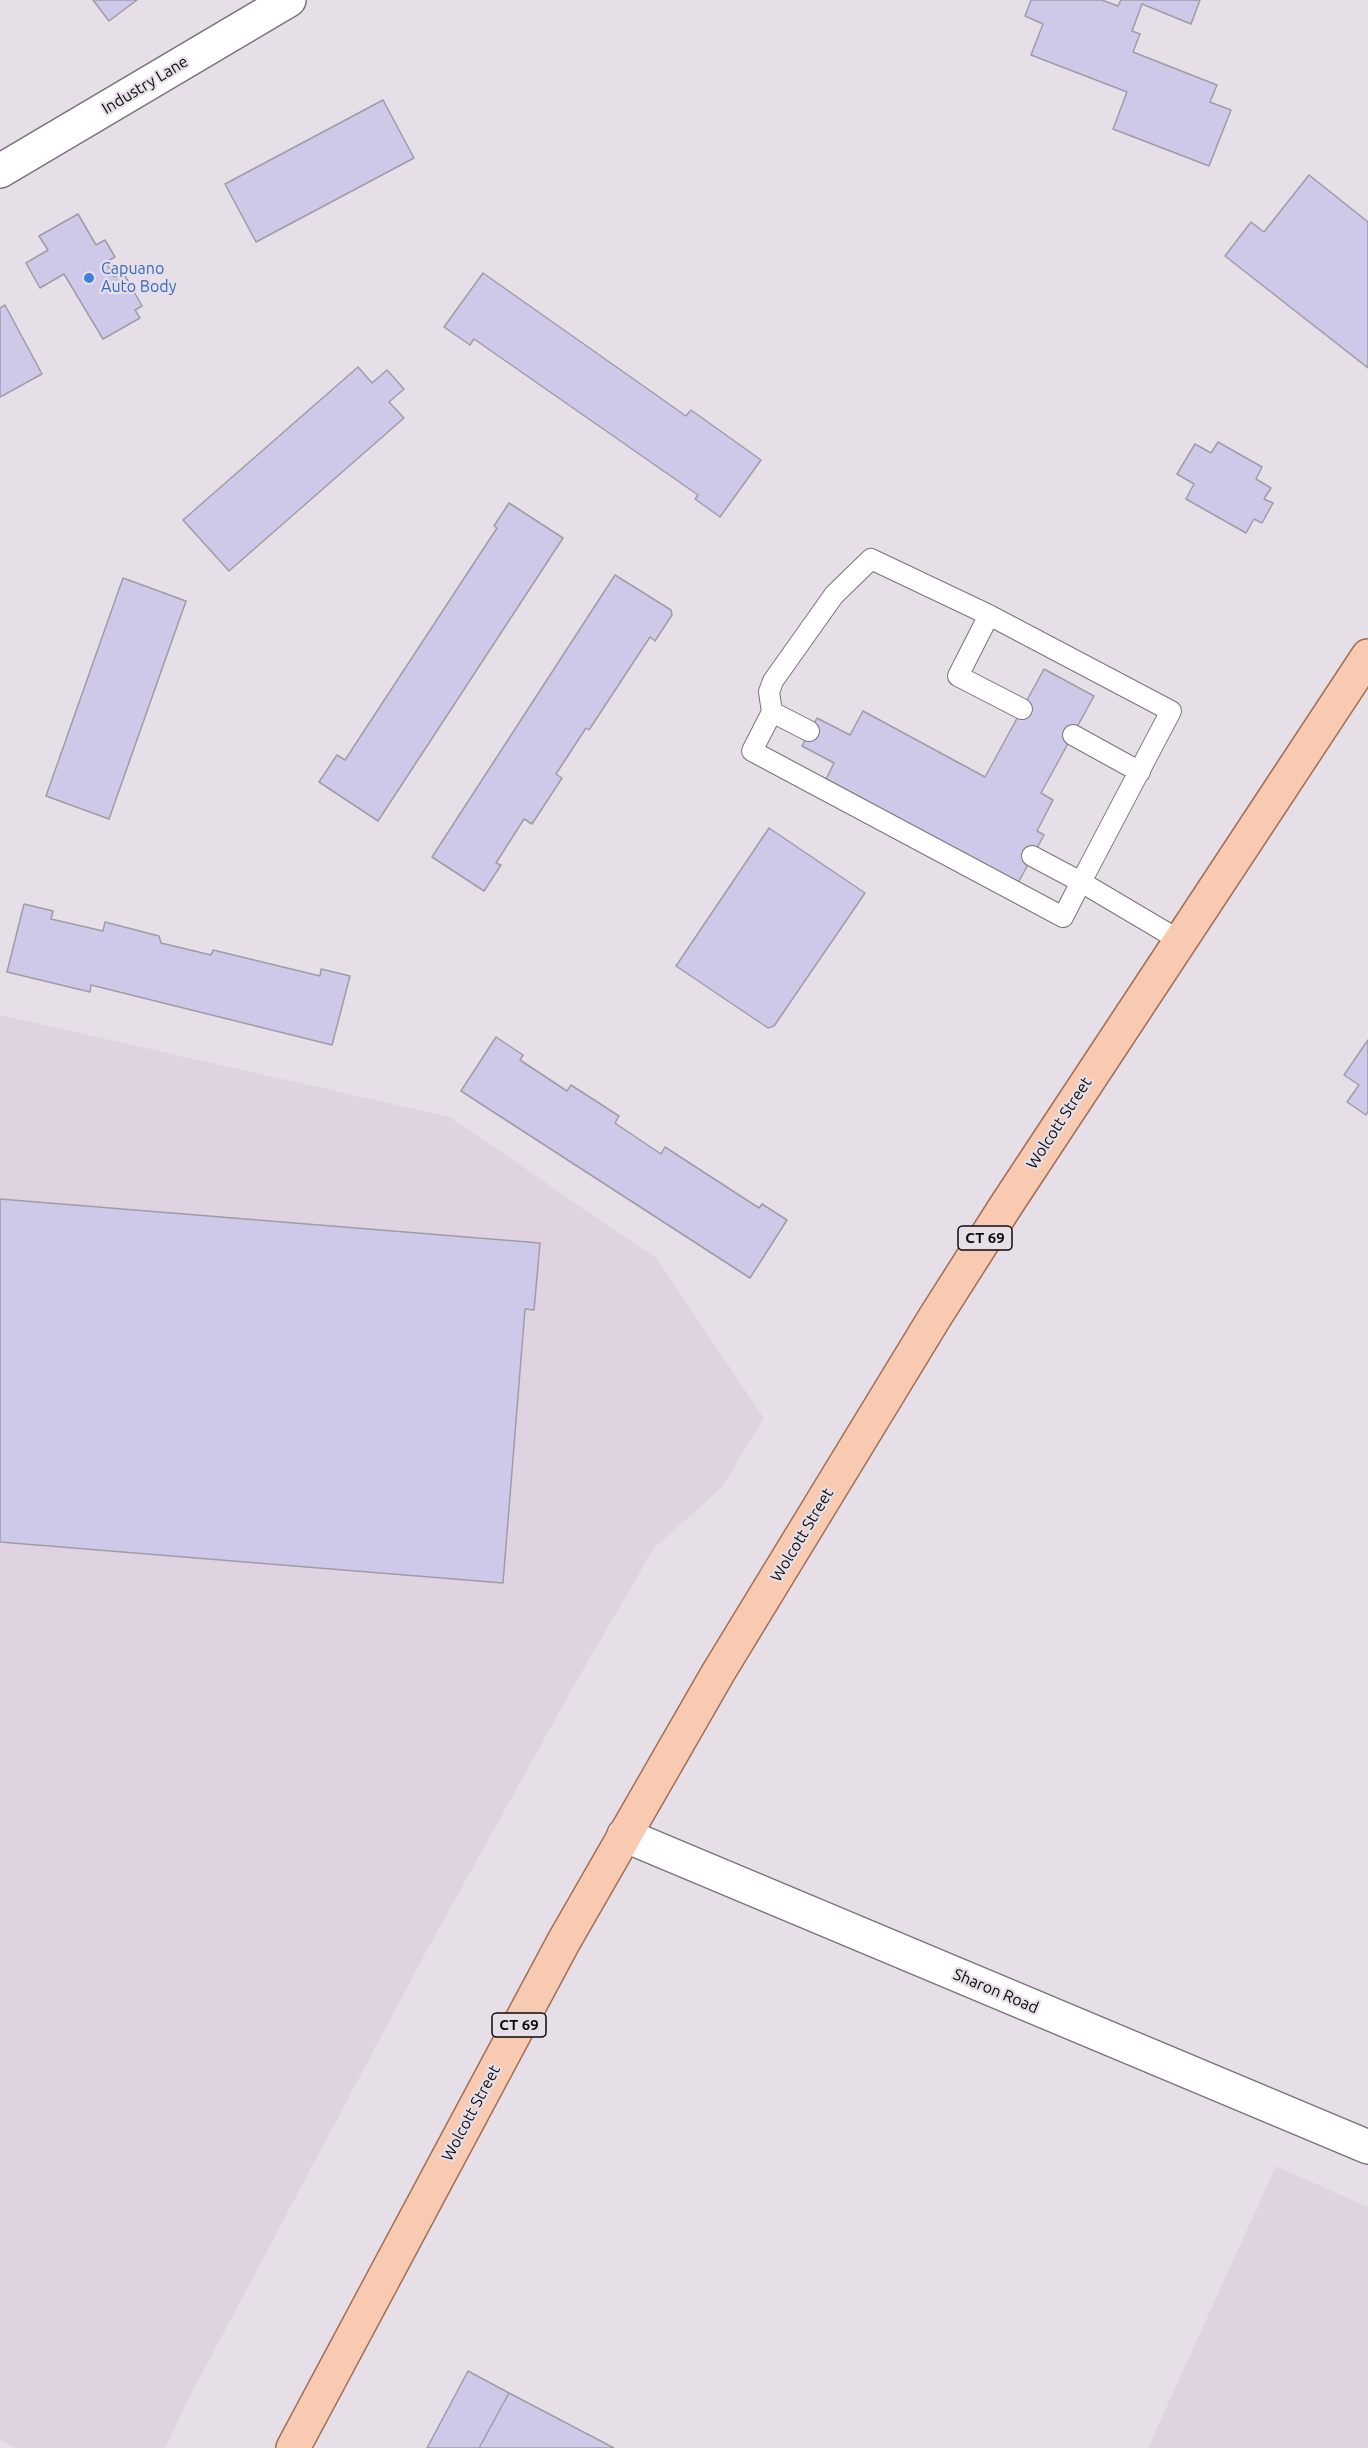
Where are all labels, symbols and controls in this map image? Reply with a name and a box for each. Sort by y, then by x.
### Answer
street label: Industry Lane [98,52,192,118]
place label: Capuano Auto Body [101,259,176,297]
marker: Capuano Auto Body [82,271,96,285]
street label: Wolcott Street [1022,1073,1096,1173]
road number: CT 69 [958,1226,1012,1250]
street label: Wolcott Street [767,1485,837,1585]
street label: Sharon Road [950,1964,1042,2018]
road number: CT 69 [492,2013,546,2037]
street label: Wolcott Street [438,2062,504,2164]

